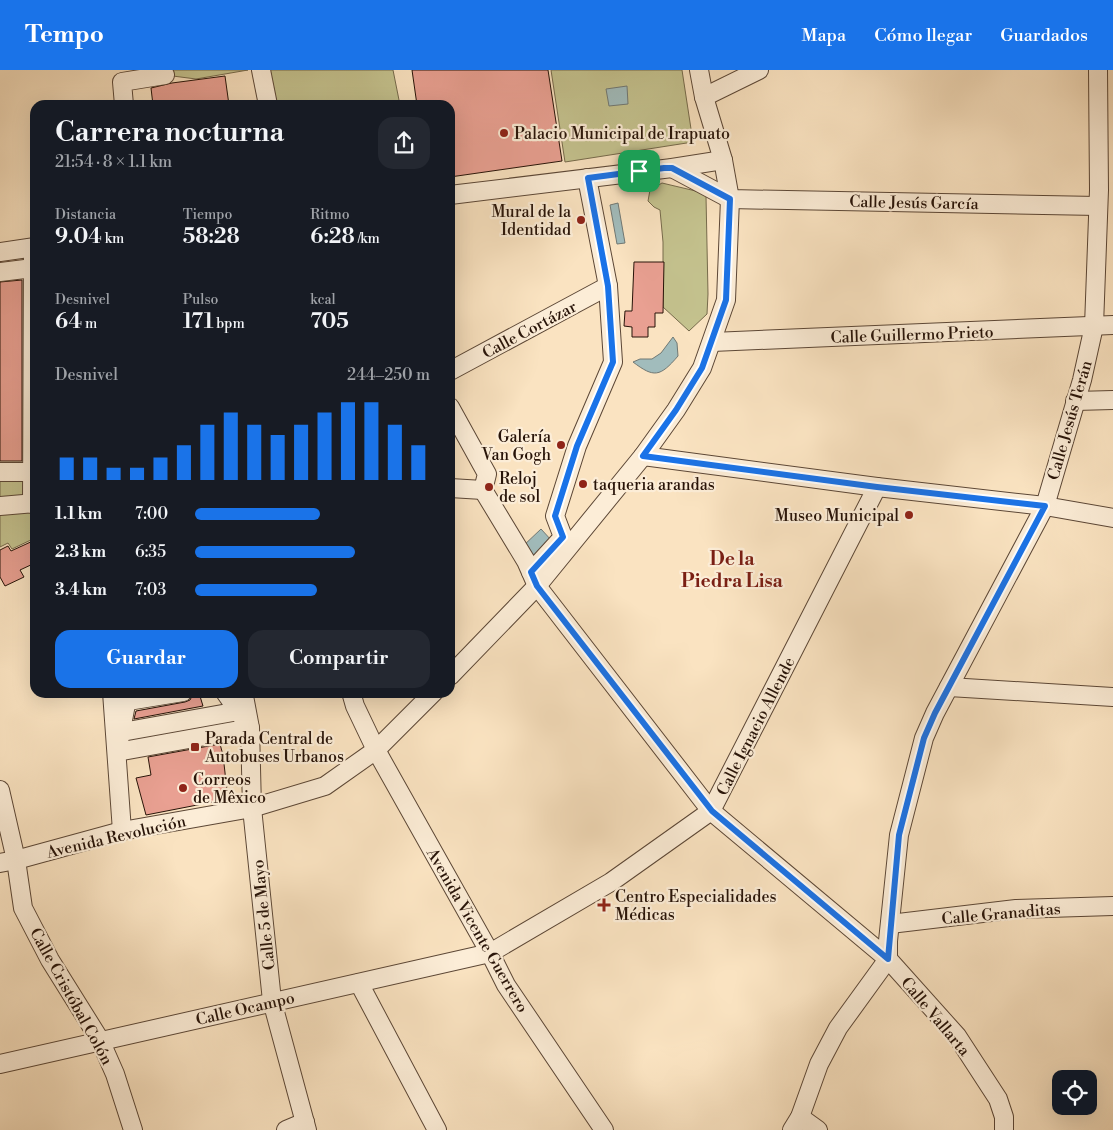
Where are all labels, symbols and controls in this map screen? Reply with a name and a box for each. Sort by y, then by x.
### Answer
text: Tempo [25,20,104,50]
text: Mapa [802,24,846,47]
text: Cómo llegar [874,24,972,47]
text: Guardados [1000,24,1088,47]
text: Carrera nocturna [55,115,284,150]
button: share [378,117,430,169]
place label: Palacio Municipal de Irapuato [514,124,730,144]
marker: Palacio Municipal de Irapuato [498,127,510,139]
pin [618,150,660,192]
text: 21:54 · 8 × 1.1 km [55,152,172,172]
icon: arrive [625,157,653,185]
street label: Calle Jesús García [849,192,980,214]
place label: Mural de la Identidad [491,202,572,240]
text: Distancia [55,206,116,224]
text: Tiempo [183,206,232,224]
text: Ritmo [310,206,350,224]
marker: Mural de la Identidad [575,214,587,226]
text: 9.04 [55,224,102,250]
text: 58:28 [183,224,240,250]
text: 6:28 [310,224,355,250]
text: km [102,230,124,248]
text: /km [355,230,380,248]
text: Desnivel [55,291,110,309]
text: Pulso [183,291,218,309]
text: kcal [310,291,336,309]
street label: Calle Cortázar [479,297,580,363]
text: 64 [55,309,82,335]
text: 171 [183,309,213,335]
text: 705 [310,309,349,335]
text: m [82,315,97,333]
text: bpm [213,315,245,333]
street label: Calle Guillermo Prieto [830,322,994,348]
street label: Calle Jesús Terán [1043,358,1097,482]
text: Desnivel [55,365,118,385]
text: 244–250 m [347,365,430,385]
place label: Galería Van Gogh [480,427,552,465]
marker: Galería Van Gogh [555,439,567,451]
place label: Reloj de sol [499,469,540,507]
place label: taqueria arandas [593,475,715,495]
marker: taqueria arandas [577,478,589,490]
marker: Reloj de sol [483,481,495,493]
text: 1.1 km [55,504,102,524]
text: 7:00 [135,504,168,524]
place label: Museo Municipal [775,506,899,526]
marker: Museo Municipal [903,509,915,521]
text: 2.3 km [55,542,106,562]
text: 6:35 [135,542,166,562]
district label: De la Piedra Lisa [681,547,784,593]
text: 3.4 km [55,580,107,600]
text: 7:03 [135,580,166,600]
button: Guardar [55,630,238,688]
button: Compartir [248,630,430,688]
street label: Calle Ignacio Allende [712,654,799,799]
place label: Parada Central de Autobuses Urbanos [204,729,344,767]
marker: Parada Central de Autobuses Urbanos [189,741,201,753]
place label: Correos de Mêxico [193,770,266,808]
marker: Correos de Mêxico [177,782,189,794]
street label: Avenida Revolución [44,811,188,863]
street label: Avenida Vicente Guerrero [421,844,532,1016]
street label: Calle 5 de Mayo [248,859,280,971]
place label: Centro Especialidades Médicas [615,887,777,925]
marker: Centro Especialidades Médicas [597,898,611,912]
street label: Calle Granaditas [941,899,1061,929]
street label: Calle Cristóbal Colón [25,924,117,1069]
street label: Calle Vallarta [896,973,975,1061]
street label: Calle Ocampo [194,988,297,1030]
map controls [1052,1070,1097,1115]
button: locate [1052,1070,1097,1115]

